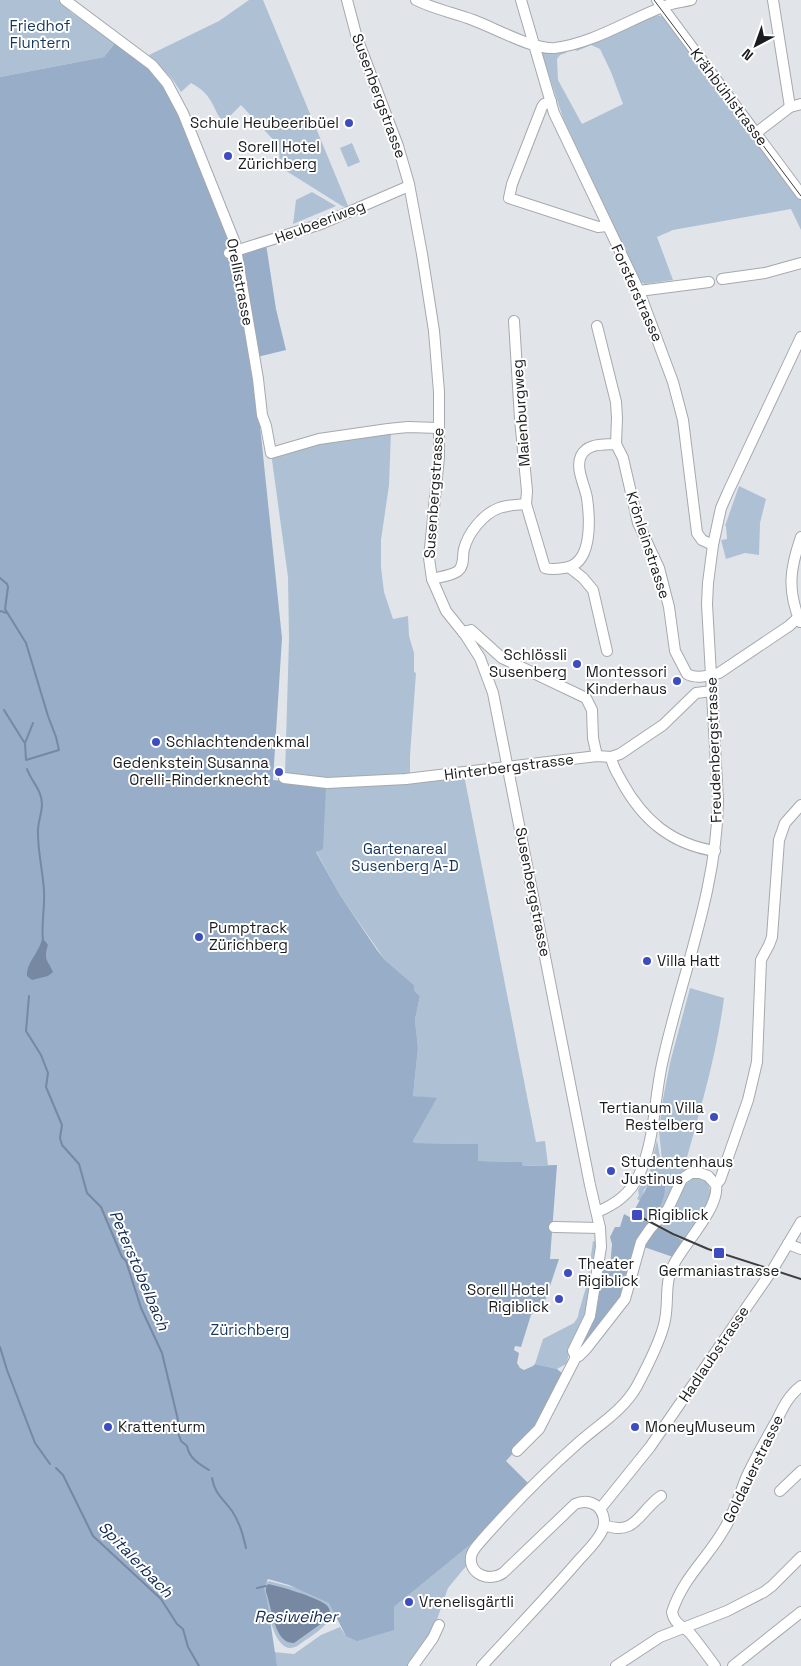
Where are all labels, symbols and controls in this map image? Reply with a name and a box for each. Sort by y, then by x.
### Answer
park label: Friedhof Fluntern [10,16,71,52]
north arrow [731,20,781,70]
street label: Susenbergstrasse [348,31,411,161]
street label: Krähbühlstrasse [686,44,772,149]
text: N [738,45,757,65]
place label: Schule Heubeeribüel [190,113,339,132]
marker: Schule Heubeeribüel [343,117,355,129]
place label: Sorell Hotel Zürichberg [238,137,320,173]
marker: Sorell Hotel Zürichberg [222,150,234,162]
street label: Heubeeriweg [272,196,368,247]
street label: Orellistrasse [223,237,258,327]
street label: Forsterstrasse [607,241,668,345]
street label: Maienburgweg [507,359,534,467]
street label: Susenbergstrasse [419,427,448,559]
street label: Krönleinstrasse [622,489,675,601]
place label: Schlössli Susenberg [489,645,567,681]
marker: Schlössli Susenberg [571,658,583,670]
place label: Montessori Kinderhaus [586,662,667,698]
marker: Montessori Kinderhaus [671,675,683,687]
street label: Freudenbergstrasse [701,677,726,823]
place label: Schlachtendenkmal [166,732,309,751]
marker: Schlachtendenkmal [150,736,162,748]
street label: Hinterbergstrasse [443,749,575,784]
place label: Gedenkstein Susanna Orelli-Rinderknecht [113,753,269,789]
marker: Gedenkstein Susanna Orelli-Rinderknecht [273,766,285,778]
street label: Susenbergstrasse [512,826,555,958]
park label: Gartenareal Susenberg A-D [351,839,459,875]
place label: Pumptrack Zürichberg [209,918,288,954]
marker: Pumptrack Zürichberg [193,931,205,943]
place label: Villa Hatt [657,951,720,970]
marker: Villa Hatt [641,955,653,967]
place label: Tertianum Villa Restelberg [599,1098,704,1134]
marker: Tertianum Villa Restelberg [708,1111,720,1123]
place label: Studentenhaus Justinus [621,1152,733,1188]
marker: Studentenhaus Justinus [605,1165,617,1177]
place label: Rigiblick [648,1205,709,1224]
water label: Peterstobelbach [105,1207,175,1335]
marker: Rigiblick [630,1208,644,1222]
marker: Germaniastrasse [712,1246,726,1260]
place label: Theater Rigiblick [578,1254,639,1290]
place label: Germaniastrasse [659,1261,779,1280]
marker: Theater Rigiblick [562,1267,574,1279]
place label: Sorell Hotel Rigiblick [467,1280,549,1316]
marker: Sorell Hotel Rigiblick [553,1293,565,1305]
street label: Hadlaubstrasse [674,1302,753,1406]
park label: Zürichberg [211,1320,289,1339]
street label: Goldauerstrasse [718,1412,787,1526]
place label: Krattenturm [118,1417,205,1436]
place label: MoneyMuseum [645,1417,756,1436]
marker: Krattenturm [102,1421,114,1433]
marker: MoneyMuseum [629,1421,641,1433]
water label: Spitalerbach [94,1517,178,1603]
place label: Vrenelisgärtli [419,1592,514,1611]
marker: Vrenelisgärtli [403,1596,415,1608]
water label: Resiweiher [254,1606,340,1627]

